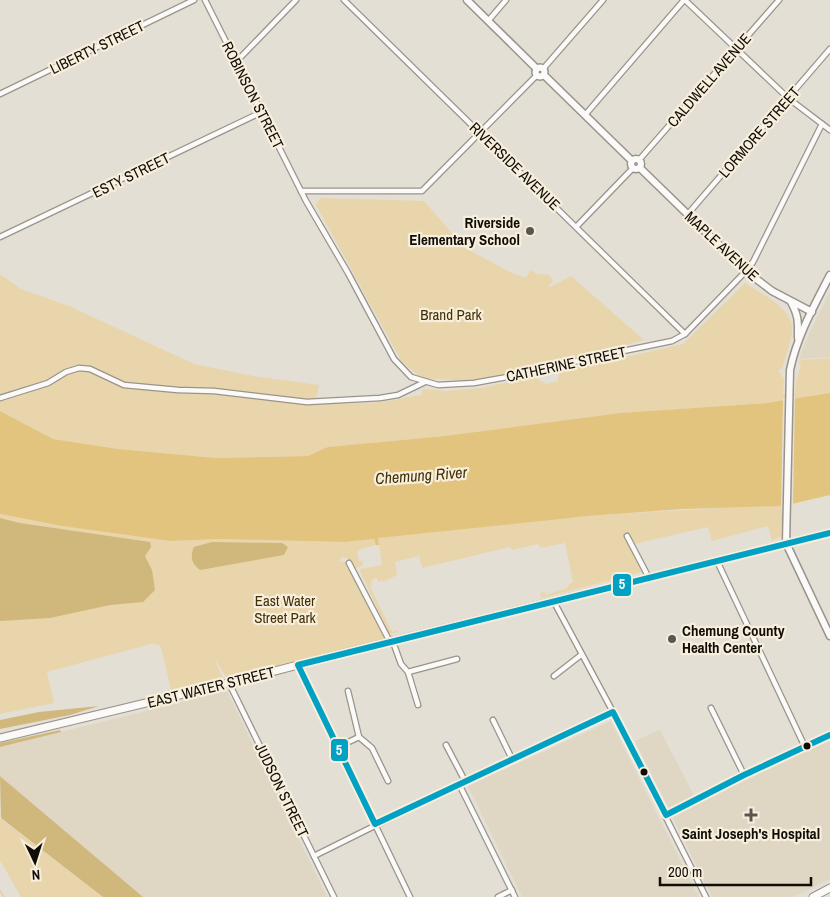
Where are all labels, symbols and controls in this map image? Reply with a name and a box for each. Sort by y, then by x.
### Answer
street label: LIBERTY STREET [46,15,148,79]
street label: CALDWELL AVENUE [662,28,756,132]
street label: ROBINSON STREET [217,38,289,153]
street label: LORMORE STREET [714,82,805,182]
street label: RIVERSIDE AVENUE [465,117,565,215]
street label: ESTY STREET [89,147,174,203]
street label: MAPLE AVENUE [680,206,764,286]
place label: Riverside Elementary School [409,212,520,250]
marker: Riverside Elementary School [524,225,536,237]
park label: Brand Park [420,304,483,325]
street label: CATHERINE STREET [504,341,628,387]
water label: Chemung River [374,461,468,489]
line badge: 5 [612,573,632,597]
text: 5 [619,575,626,593]
park label: East Water Street Park [254,590,317,628]
place label: Chemung County Health Center [682,620,785,658]
marker: Chemung County Health Center [666,633,678,645]
street label: EAST WATER STREET [145,661,277,713]
line badge: 5 [330,738,349,762]
street label: JUDSON STREET [250,739,314,841]
text: 5 [336,741,343,759]
unlabelled marker [802,741,812,751]
unlabelled marker [639,767,649,777]
marker: Saint Joseph's Hospital [744,808,758,822]
place label: Saint Joseph's Hospital [682,823,820,844]
north arrow [10,837,60,887]
scale bar [660,854,811,886]
text: 200 m [668,861,702,882]
text: N [31,866,41,884]

